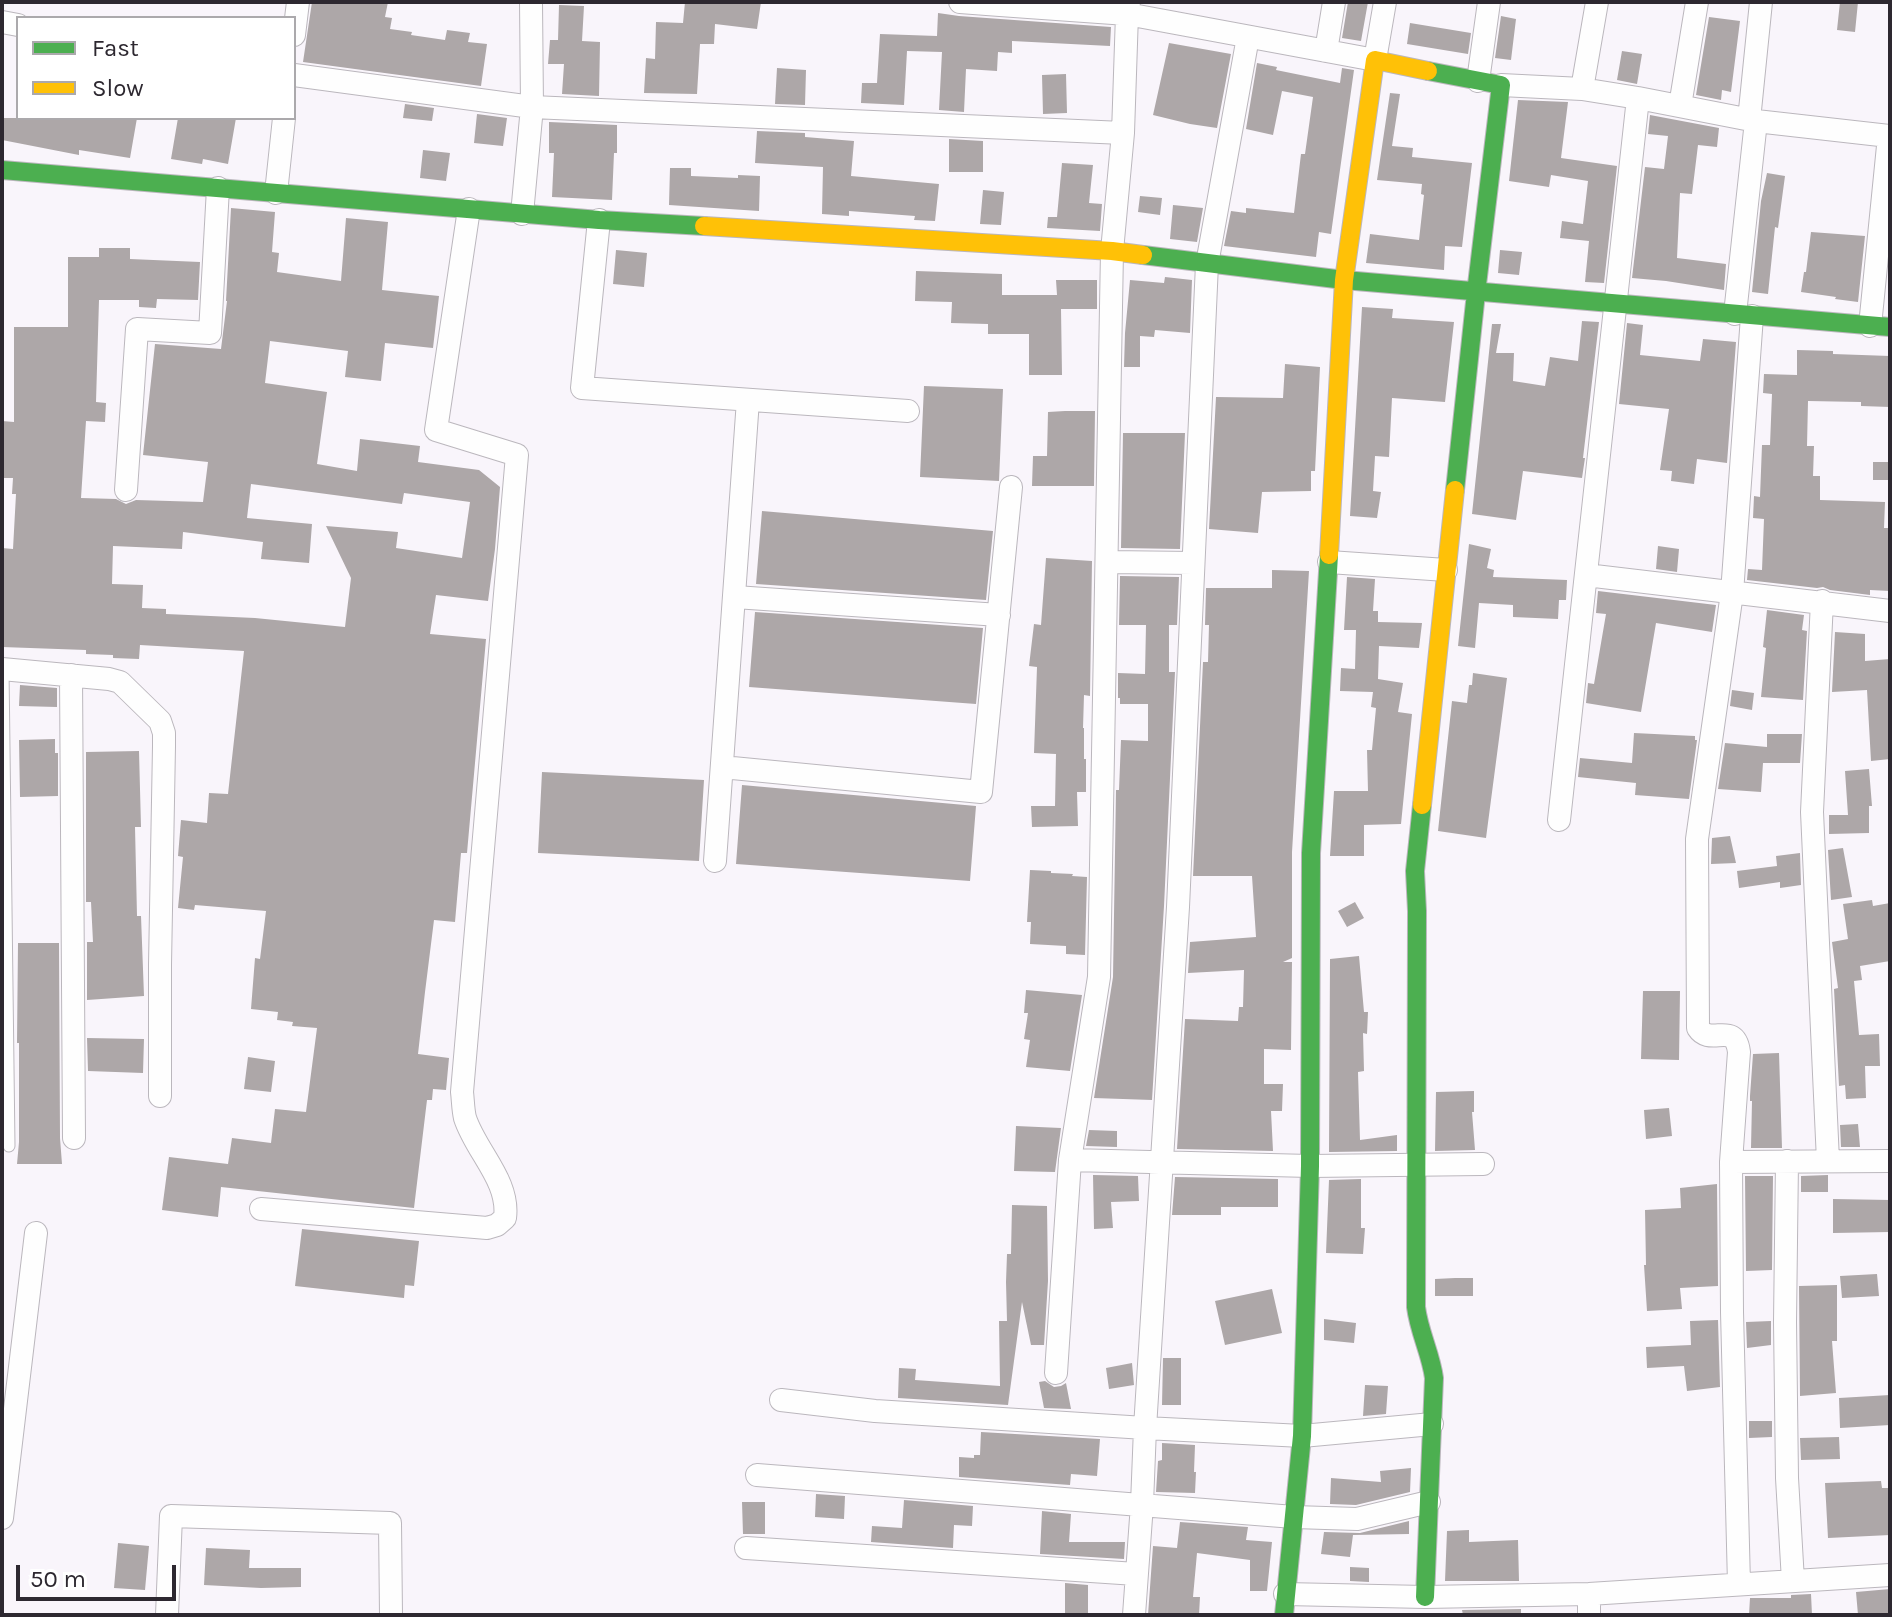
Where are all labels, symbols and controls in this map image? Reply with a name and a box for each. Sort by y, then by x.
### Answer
legend [16,16,296,120]
text: Fast [92,34,139,62]
text: Slow [92,74,144,102]
scale bar [20,1549,180,1599]
text: 50 m [30,1565,86,1593]

